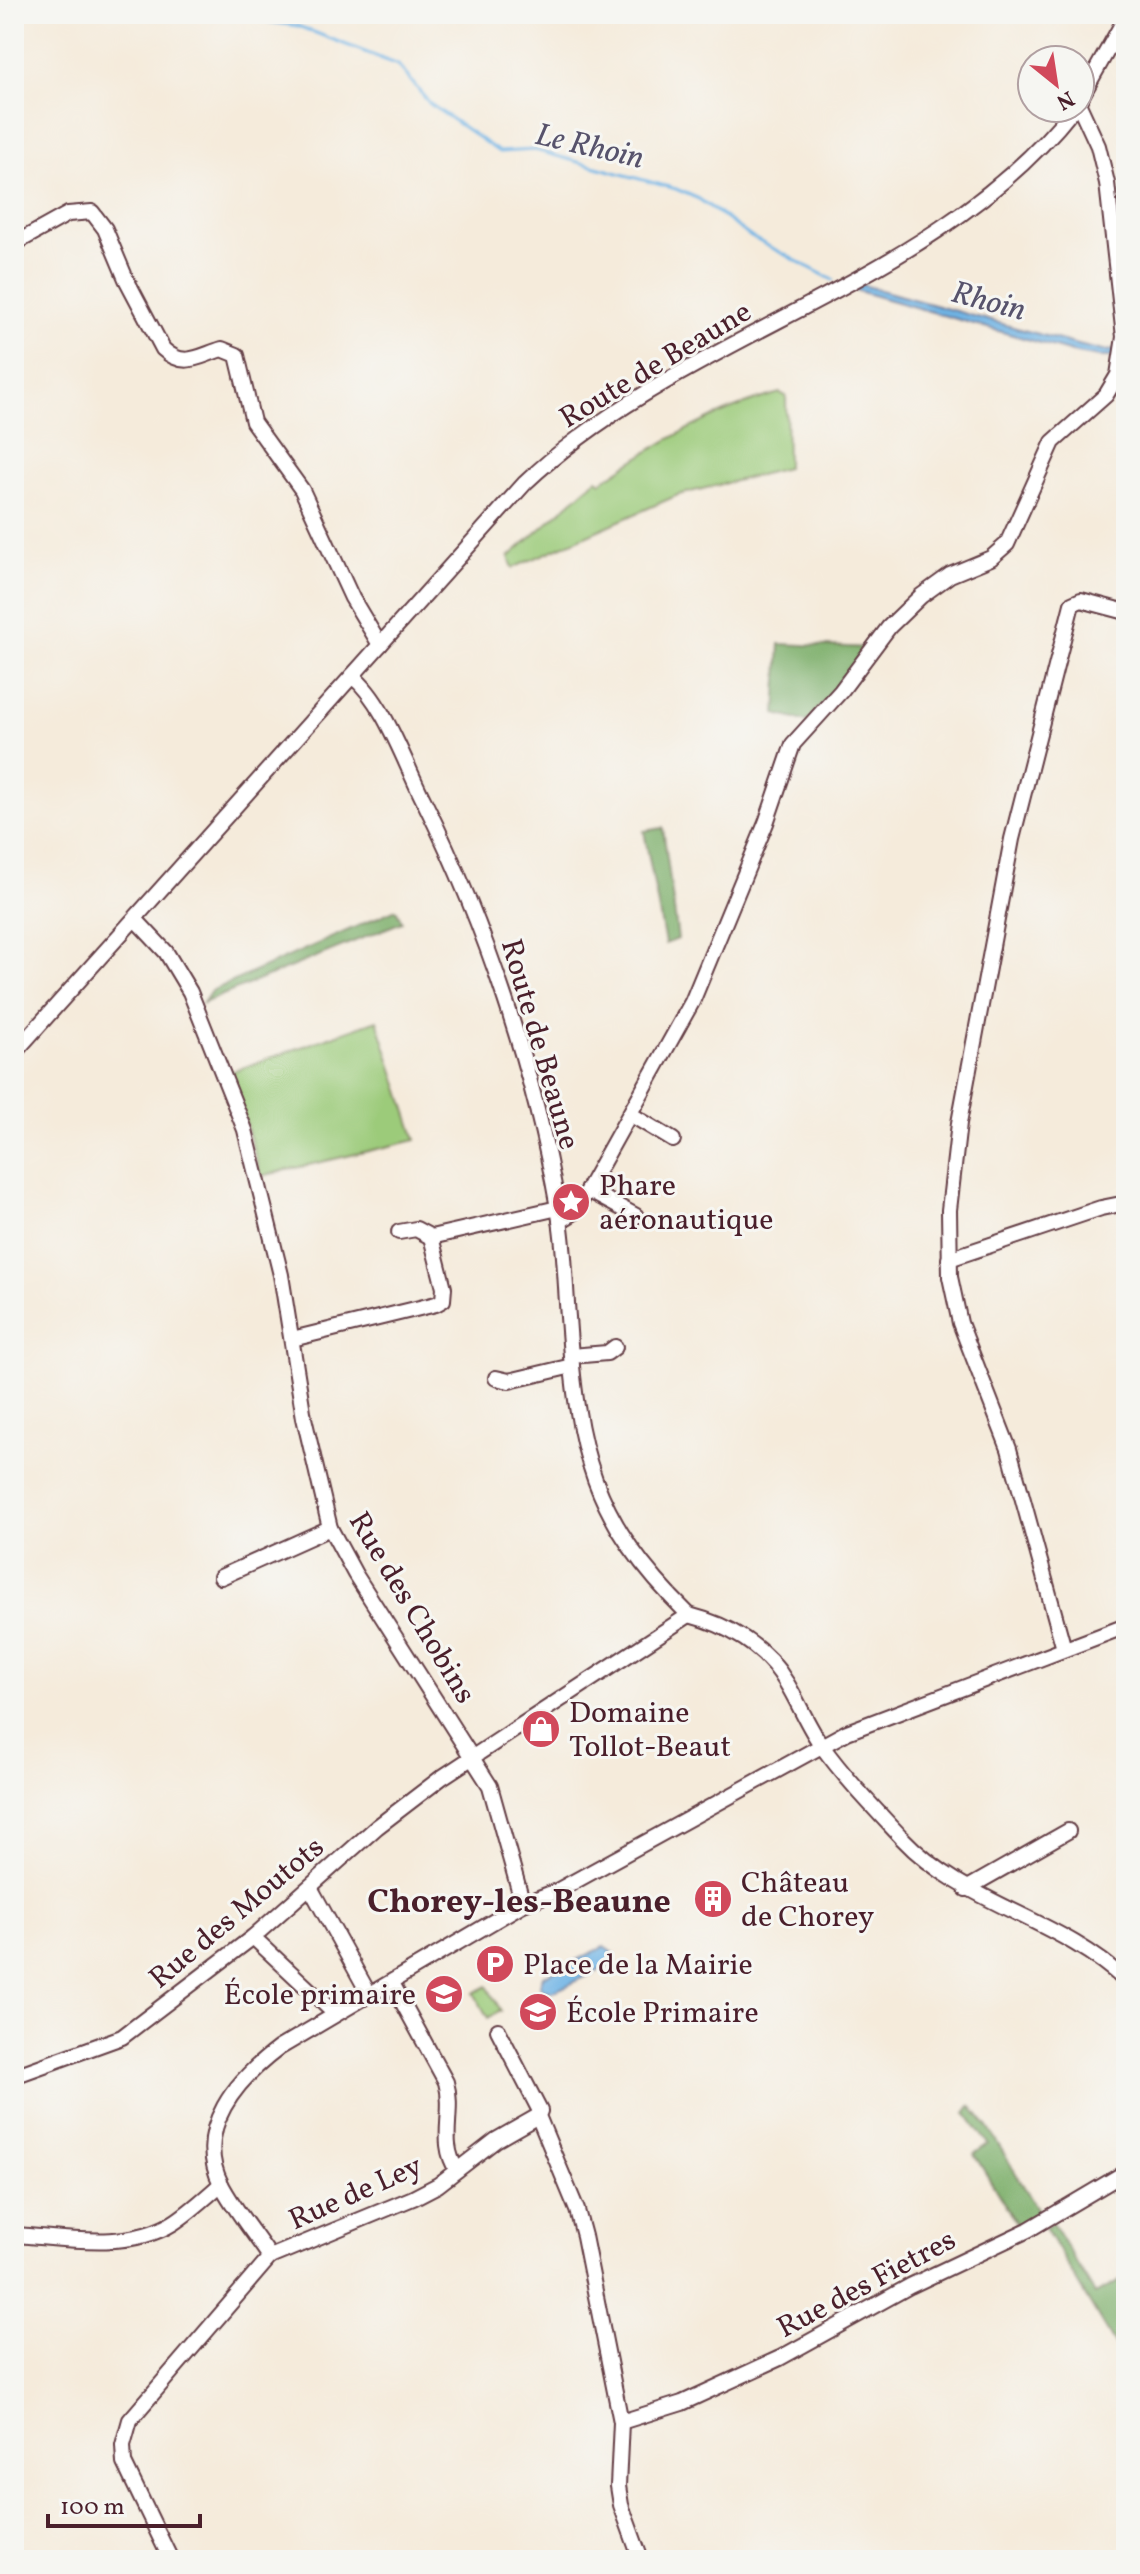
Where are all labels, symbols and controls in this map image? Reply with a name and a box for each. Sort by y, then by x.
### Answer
north arrow [1016,44,1096,124]
text: N [1050,82,1079,117]
water label: Le Rhoin [531,114,648,182]
water label: Rhoin [946,272,1030,334]
street label: Route de Beaune [552,292,760,440]
street label: Route de Beaune [489,934,589,1155]
place label: Phare aéronautique [599,1166,774,1242]
place icon: Phare aéronautique [550,1181,592,1223]
street label: Rue des Chobins [337,1504,485,1712]
place label: Domaine Tollot-Beaut [569,1693,731,1769]
shop icon: Domaine Tollot-Beaut [520,1708,562,1750]
street label: Rue des Moutots [141,1828,334,1999]
place label: Château de Chorey [741,1863,874,1939]
building icon: Château de Chorey [692,1878,734,1920]
district label: Chorey-les-Beaune [367,1880,671,1927]
parking icon: Place de la Mairie [474,1943,516,1985]
place label: Place de la Mairie [523,1945,753,1987]
school or university icon: École primaire [423,1973,465,2015]
place label: École primaire [224,1975,416,2017]
school or university icon: École Primaire [517,1991,559,2033]
place label: École Primaire [566,1993,759,2035]
street label: Rue de Ley [283,2146,429,2242]
street label: Rue des Fietres [770,2220,964,2350]
scale bar [48,2478,200,2528]
text: 100 m [60,2491,125,2525]

